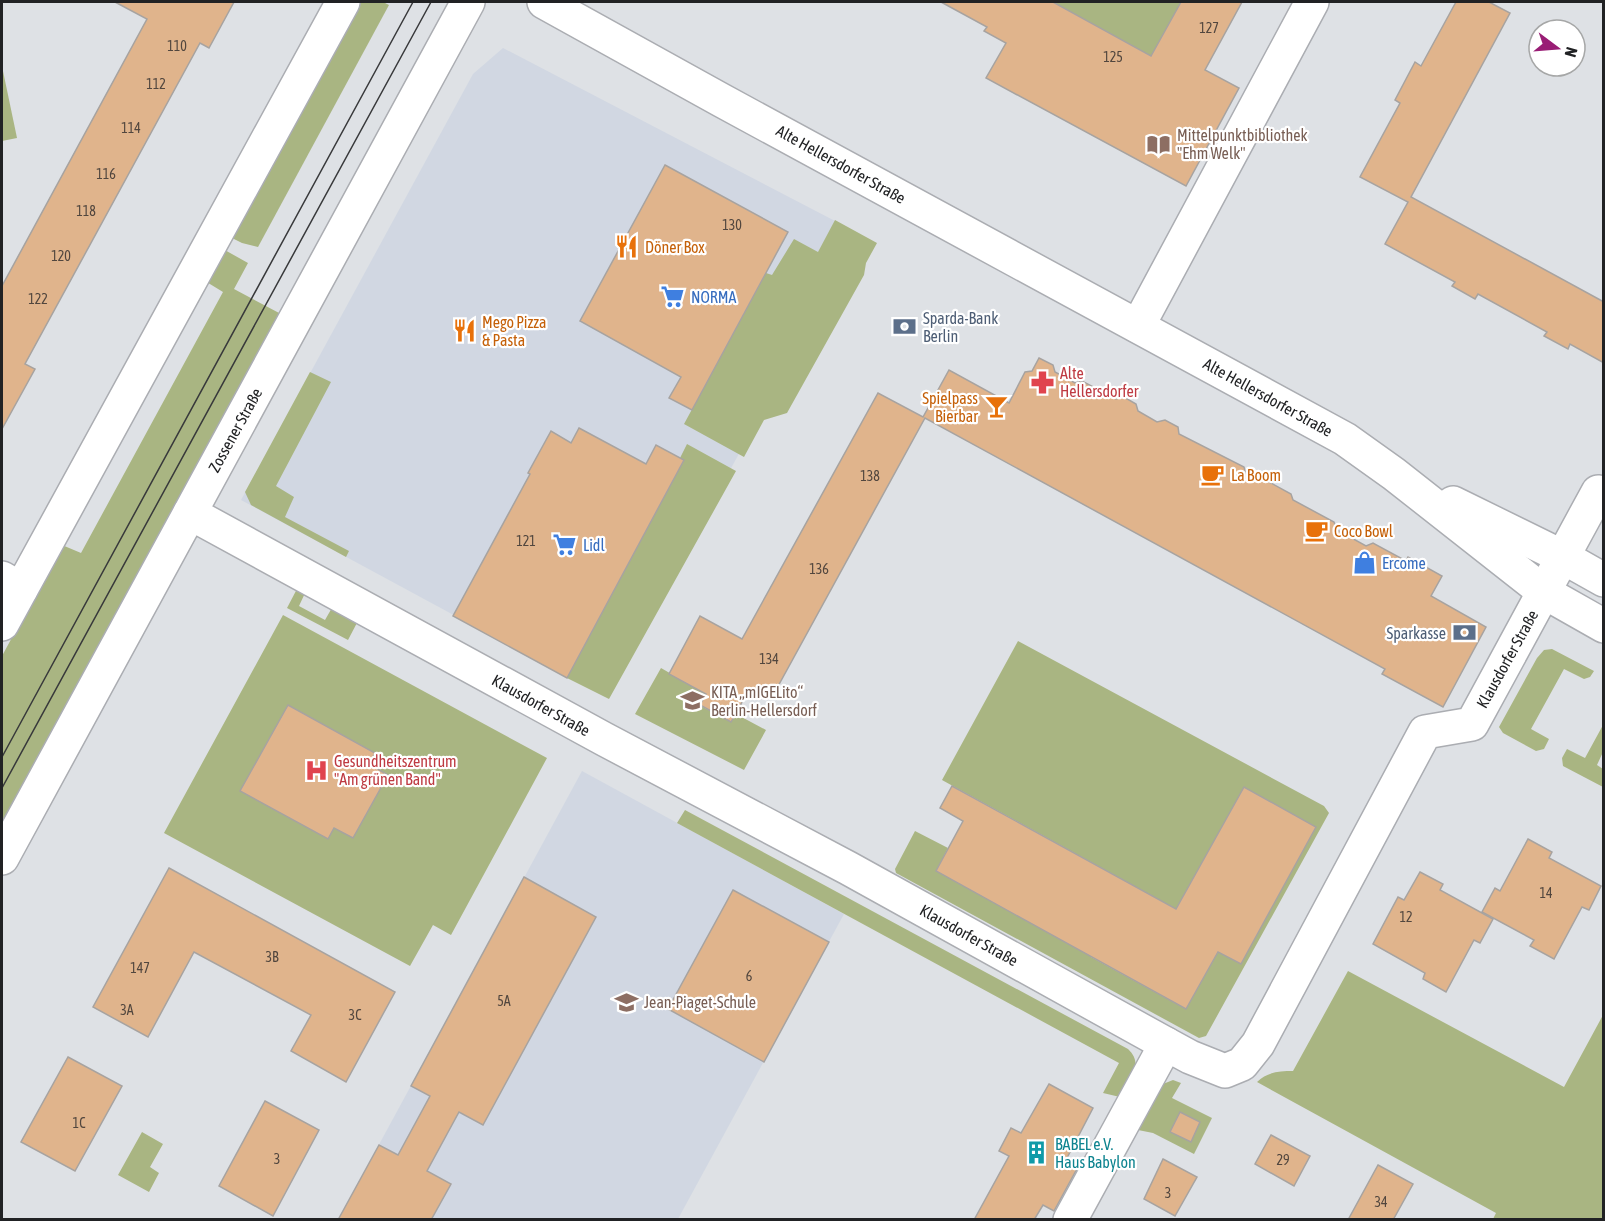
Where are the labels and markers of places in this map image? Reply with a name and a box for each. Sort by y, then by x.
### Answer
place label: Mittelpunktbibliothek "Ehm Welk" [1177,126,1308,162]
library icon: Mittelpunktbibliothek "Ehm Welk" [1146,131,1172,157]
restaurant icon: Döner Box [614,234,640,260]
place label: Döner Box [645,238,705,256]
supermarket icon: NORMA [660,284,686,310]
place label: NORMA [691,288,737,306]
place label: Sparda-Bank Berlin [923,309,998,345]
place label: Mego Pizza & Pasta [482,313,546,349]
bank icon: Sparda-Bank Berlin [892,314,918,340]
restaurant icon: Mego Pizza & Pasta [451,318,477,344]
place label: Alte Hellersdorfer [1060,364,1139,400]
pharmacy icon: Alte Hellersdorfer [1029,369,1055,395]
place label: Spielpass Bierbar [922,389,978,425]
bar icon: Spielpass Bierbar [983,394,1009,420]
cafe icon: La Boom [1200,462,1226,488]
place label: La Boom [1231,466,1281,484]
cafe icon: Coco Bowl [1303,518,1329,544]
place label: Coco Bowl [1334,522,1394,540]
supermarket icon: Lidl [552,532,578,558]
place label: Lidl [583,536,605,554]
shop icon: Ercome [1351,550,1377,576]
place label: Ercome [1382,554,1426,572]
bank icon: Sparkasse [1451,620,1477,646]
place label: Sparkasse [1386,624,1446,643]
place label: KITA „mIGELito“ Berlin-Hellersdorf [711,683,817,719]
school or university icon: KITA „mIGELito“ Berlin-Hellersdorf [680,688,706,714]
place label: Gesundheitszentrum "Am grünen Band" [334,752,457,789]
hospital icon: Gesundheitszentrum "Am grünen Band" [303,757,329,783]
school or university icon: Jean-Piaget-Schule [613,989,639,1015]
place label: Jean-Piaget-Schule [644,993,756,1012]
place label: BABEL e.V. Haus Babylon [1055,1135,1136,1172]
building icon: BABEL e.V. Haus Babylon [1024,1140,1050,1166]

